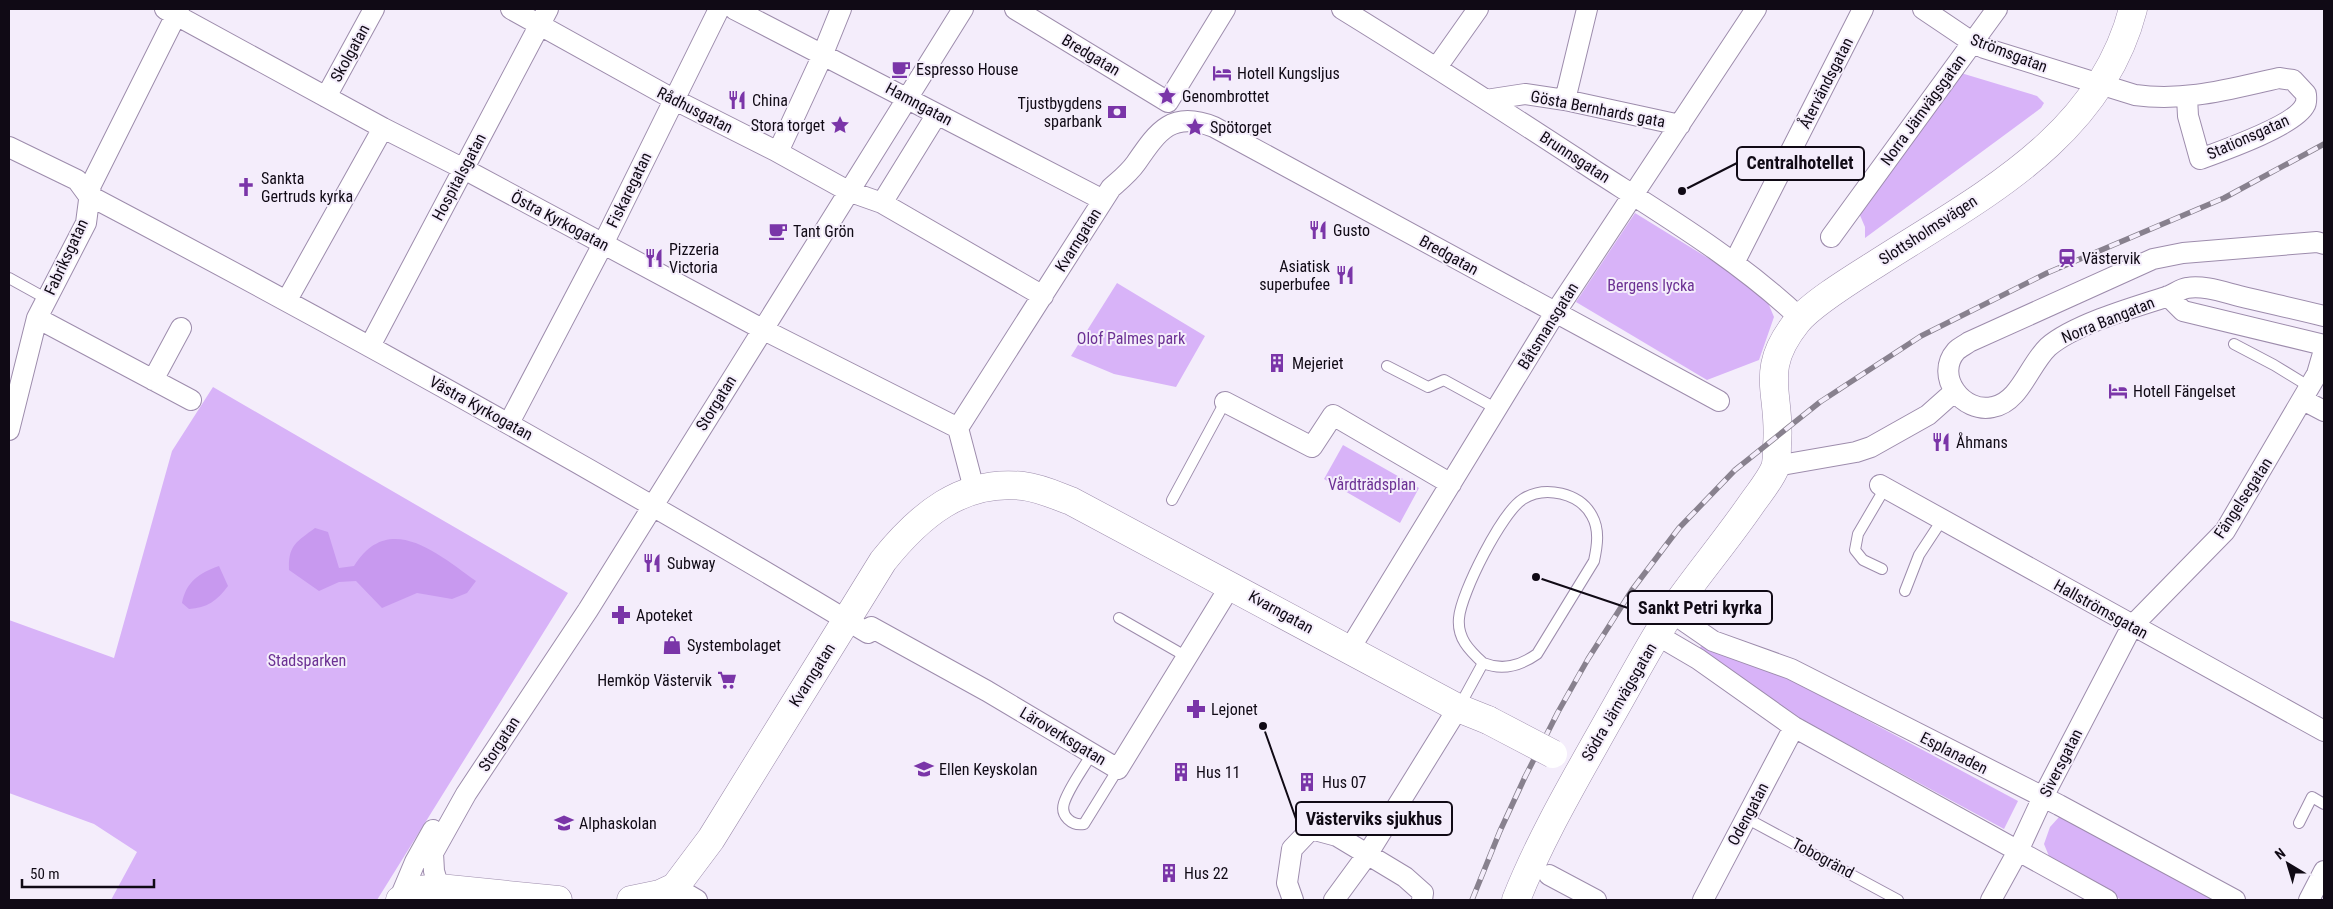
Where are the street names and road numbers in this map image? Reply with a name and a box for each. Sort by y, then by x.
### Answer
street label: Skolgatan [326,21,374,85]
street label: Bredgatan [1058,30,1124,80]
street label: Strömsgatan [1968,30,2050,76]
street label: Återvändsgatan [1794,34,1857,132]
street label: Norra Järnvägsgatan [1877,51,1969,169]
street label: Hamngatan [882,78,956,130]
street label: Rådhusgatan [654,83,736,137]
street label: Gösta Bernhards gata [1529,87,1667,131]
street label: Stationsgatan [2204,110,2292,164]
street label: Brunnsgatan [1536,127,1614,187]
street label: Hospitalsgatan [428,130,490,224]
street label: Fiskaregatan [603,149,655,231]
street label: Östra Kyrkogatan [508,187,612,255]
street label: Slottsholmsvägen [1875,191,1981,269]
street label: Kvarngatan [1051,205,1105,275]
street label: Fabriksgatan [40,216,92,298]
street label: Bredgatan [1416,231,1482,279]
street label: Båtsmansgatan [1514,279,1582,373]
street label: Norra Bangatan [2059,293,2157,347]
street label: Västra Kyrkogatan [426,372,536,444]
street label: Storgatan [692,372,740,434]
street label: Fängelsegatan [2210,454,2276,542]
street label: Hallströmsgatan [2051,575,2151,643]
street label: Kvarngatan [1245,586,1317,638]
street label: Södra Järnvägsgatan [1577,639,1661,765]
street label: Kvarngatan [785,640,839,710]
street label: Läroverksgatan [1016,703,1110,769]
street label: Storgatan [474,713,524,775]
street label: Siversgatan [2036,726,2086,800]
street label: Esplanaden [1917,728,1991,778]
street label: Odengatan [1724,779,1772,849]
street label: Tobogränd [1789,834,1857,882]

